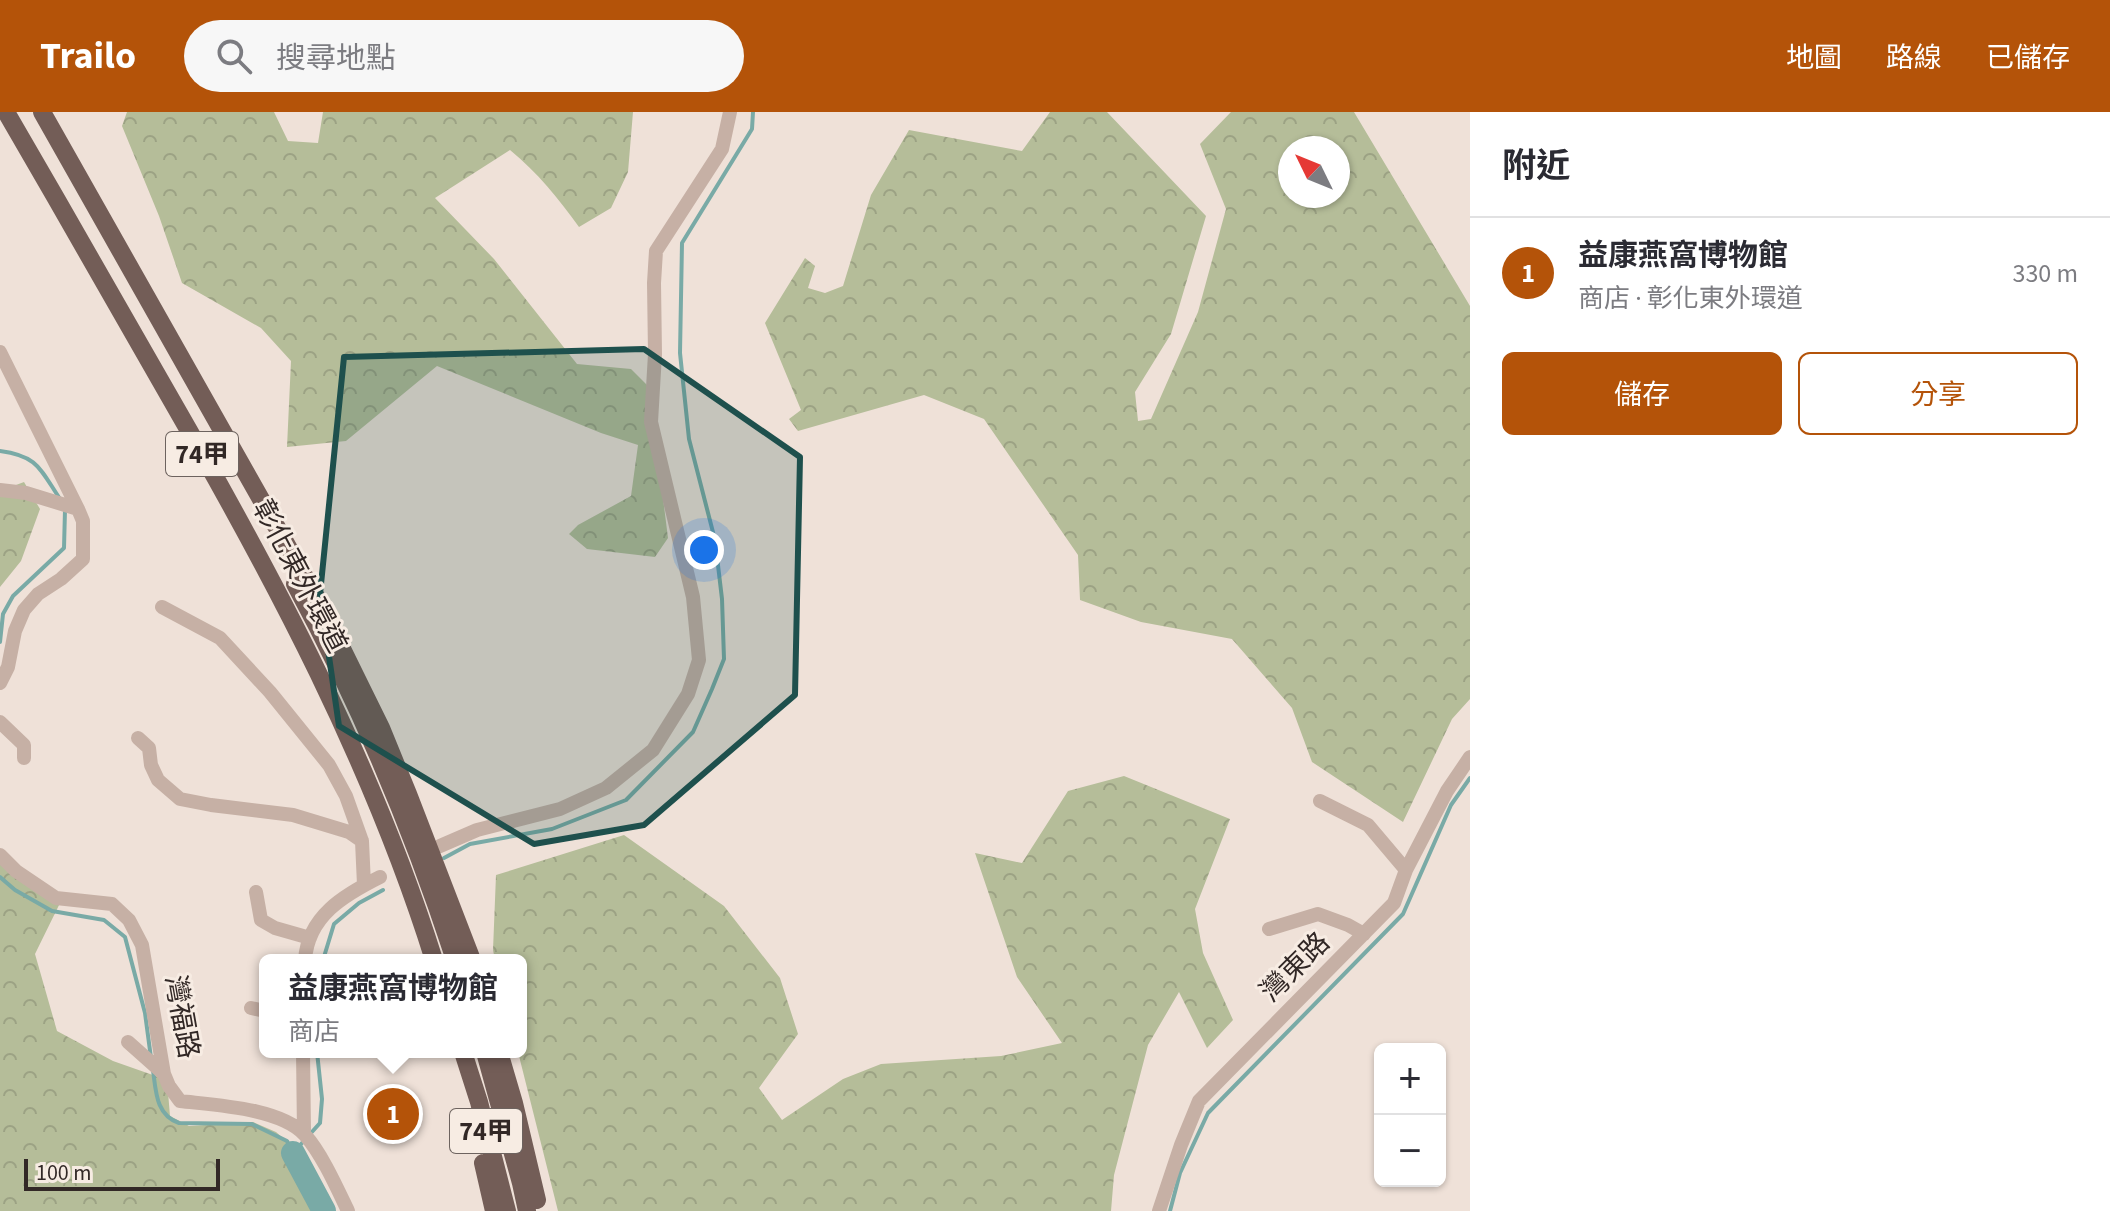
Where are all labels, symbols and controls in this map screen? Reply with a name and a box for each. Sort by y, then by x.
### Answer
search box [184,20,744,92]
text: Trailo [40,29,136,83]
icon: search [212,34,256,78]
text: 搜尋地點 [276,37,396,80]
text: 地圖 [1786,38,1842,78]
text: 路線 [1886,38,1942,78]
text: 已儲存 [1986,38,2070,78]
north arrow [1278,136,1350,208]
text: 附近 [1502,142,1570,191]
text: 益康燕窩博物館 [1578,234,1788,277]
text: 1 [1521,255,1535,292]
text: 330 m [2012,255,2078,292]
text: 商店 · 彰化東外環道 [1578,280,1803,317]
button: 儲存 [1502,352,1782,435]
button: 分享 [1798,352,2078,435]
road number: 74甲 [166,432,238,476]
street label: 彰化東外環道 [243,492,357,660]
your location [684,530,724,570]
street label: 灣東路 [1251,923,1339,1011]
popup [259,954,527,1058]
text: 益康燕窩博物館 [288,967,498,1010]
street label: 灣福路 [155,972,209,1062]
text: 商店 [288,1013,340,1050]
map controls [1374,1043,1446,1187]
button: + [1374,1043,1446,1115]
pin: 1 [367,1084,419,1144]
road number: 74甲 [450,1109,522,1153]
button: − [1374,1115,1446,1187]
scale bar [24,1155,220,1191]
text: 100 m [36,1157,91,1189]

